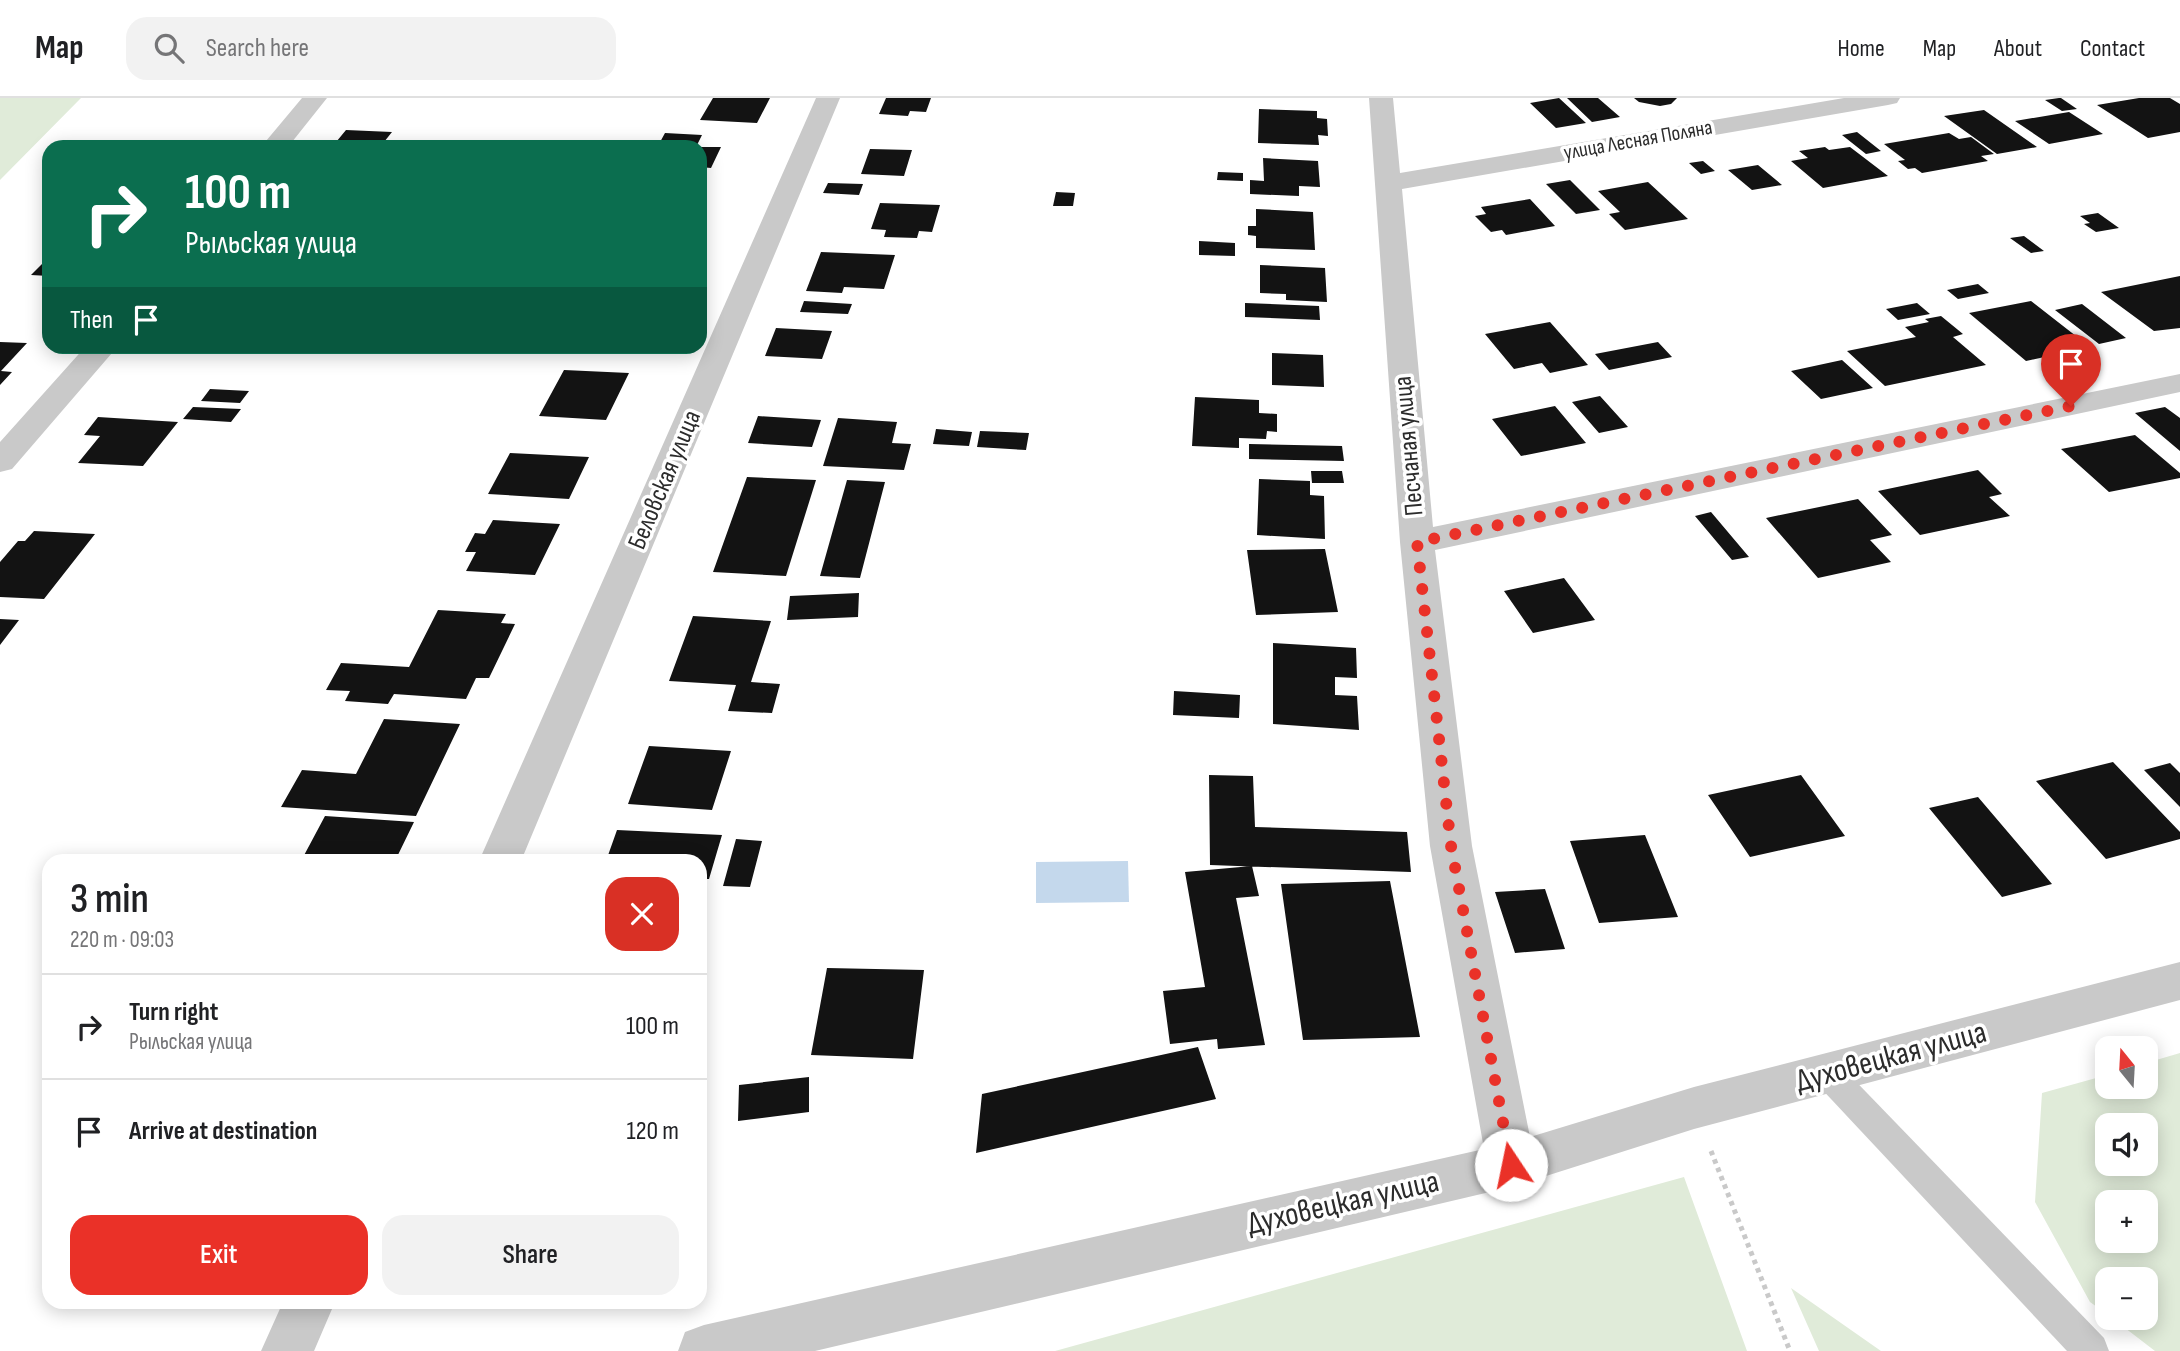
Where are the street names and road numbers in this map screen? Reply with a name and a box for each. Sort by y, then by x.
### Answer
street label: улица Лесная Поляна [1562,115,1714,165]
street label: Песчаная улица [1387,375,1431,517]
street label: Беловская улица [622,406,708,554]
street label: Духовецкая улица [1791,1013,1991,1101]
street label: Духовецкая улица [1243,1162,1443,1244]

